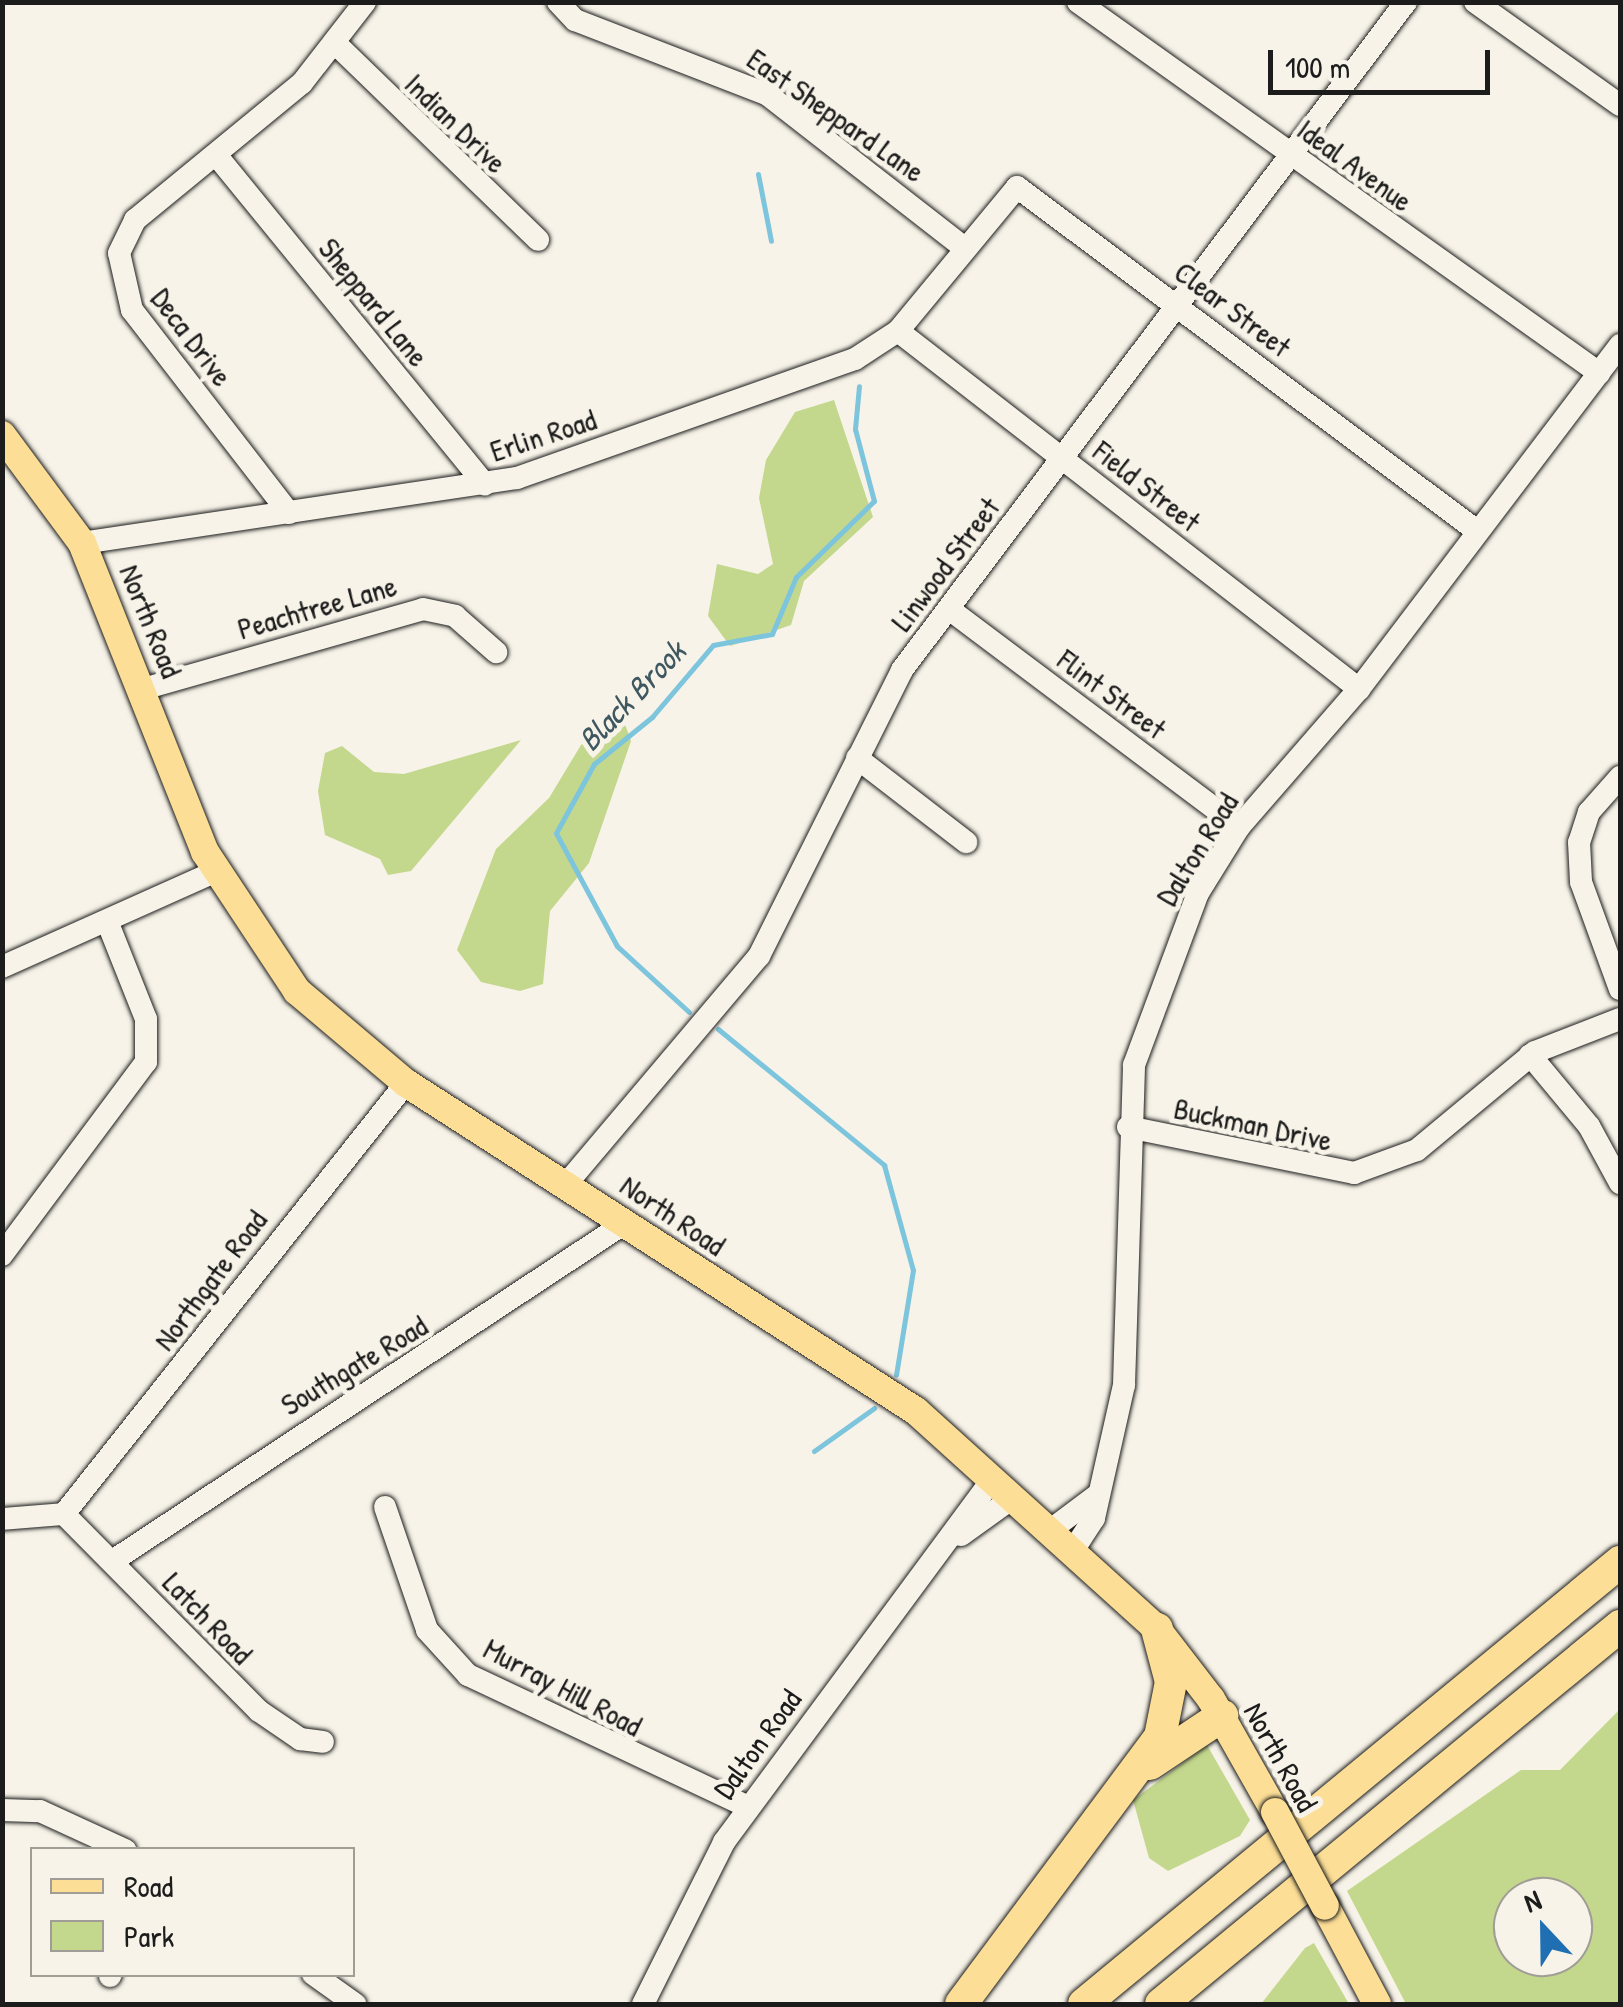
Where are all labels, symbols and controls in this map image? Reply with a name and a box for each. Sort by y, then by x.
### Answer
scale bar [1273,30,1496,92]
street label: East Sheppard Lane [740,41,932,189]
text: 100 m [1285,47,1350,87]
street label: Indian Drive [398,66,514,180]
street label: Ideal Avenue [1290,111,1420,219]
street label: Sheppard Lane [311,231,437,373]
street label: Clear Street [1168,254,1298,364]
street label: Deca Drive [144,281,240,393]
street label: Erlin Road [486,401,600,469]
street label: Field Street [1086,433,1208,539]
street label: Linwood Street [883,490,1007,638]
street label: North Road [112,559,190,683]
street label: Peachtree Lane [233,567,401,647]
water label: Black Brook [570,633,694,759]
street label: Flint Street [1051,642,1173,746]
street label: Dalton Road [1148,786,1246,912]
street label: Buckman Drive [1171,1090,1335,1158]
street label: North Road [614,1167,732,1263]
street label: Northgate Road [146,1203,274,1357]
street label: Southgate Road [274,1307,434,1423]
street label: Latch Road [156,1565,260,1671]
street label: Murray Hill Road [478,1630,648,1744]
street label: Dalton Road [705,1682,809,1806]
street label: North Road [1237,1696,1325,1818]
legend [30,1847,355,1977]
text: Road [124,1866,173,1906]
north arrow [1493,1877,1593,1977]
text: N [1518,1881,1547,1921]
text: Park [124,1916,174,1956]

